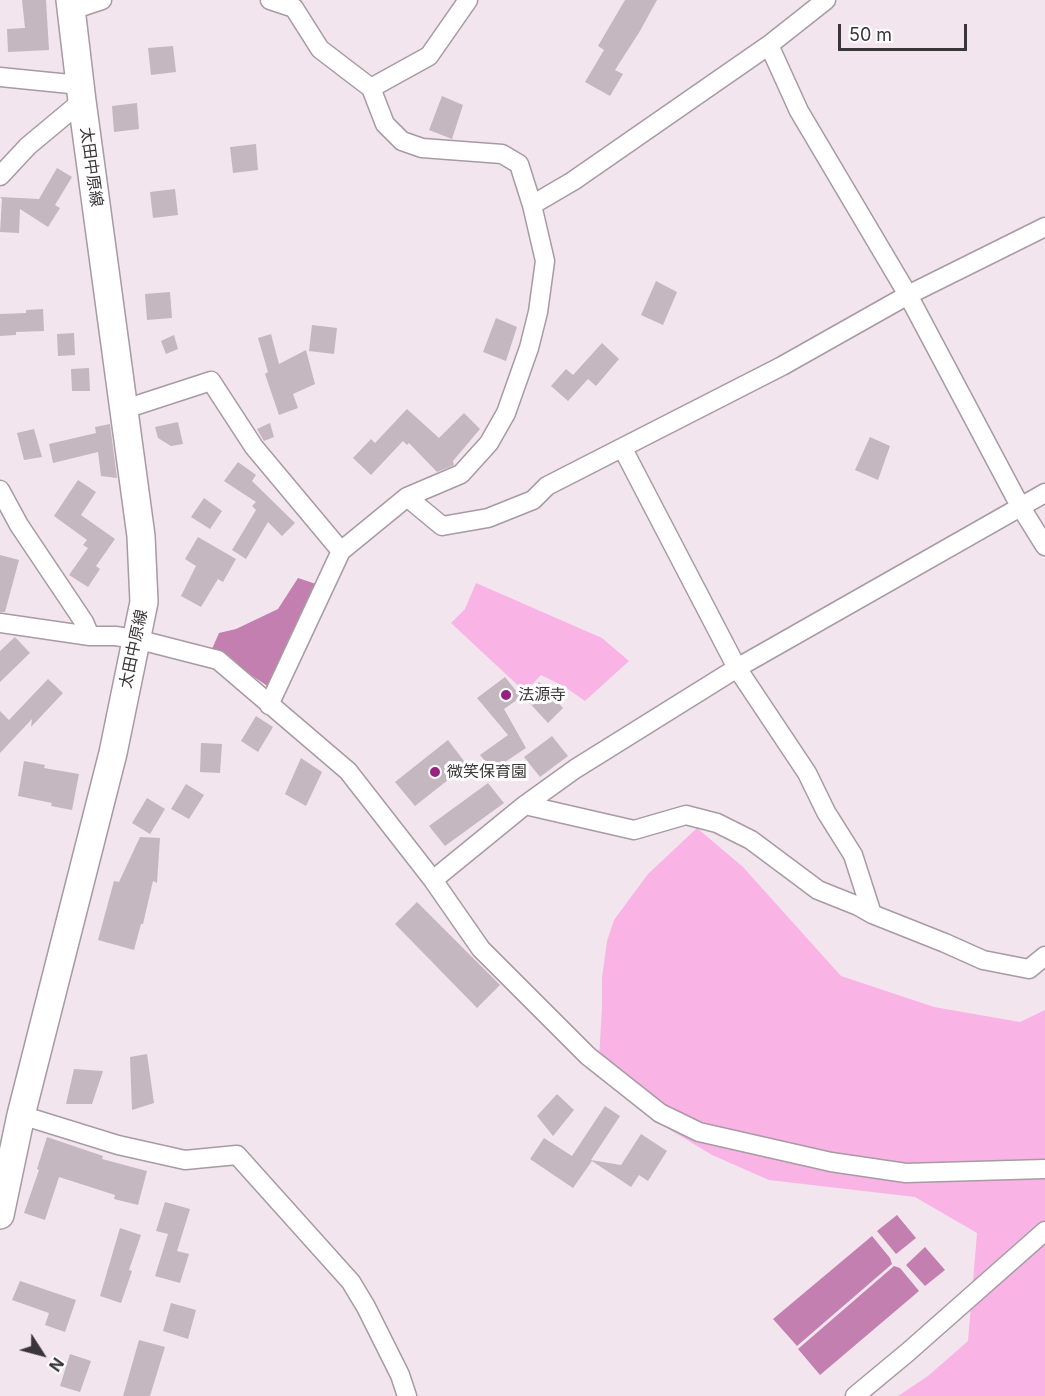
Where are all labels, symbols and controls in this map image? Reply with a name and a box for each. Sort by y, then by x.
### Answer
scale bar [841,12,970,50]
text: 50 m [849,24,892,45]
street label: 太田中原線 [76,126,106,208]
street label: 太田中原線 [116,608,152,690]
place label: 法源寺 [518,685,566,705]
marker: 法源寺 [499,688,513,702]
place label: 微笑保育園 [447,762,527,782]
marker: 微笑保育園 [428,765,442,779]
north arrow [12,1324,72,1384]
text: N [45,1354,68,1375]

